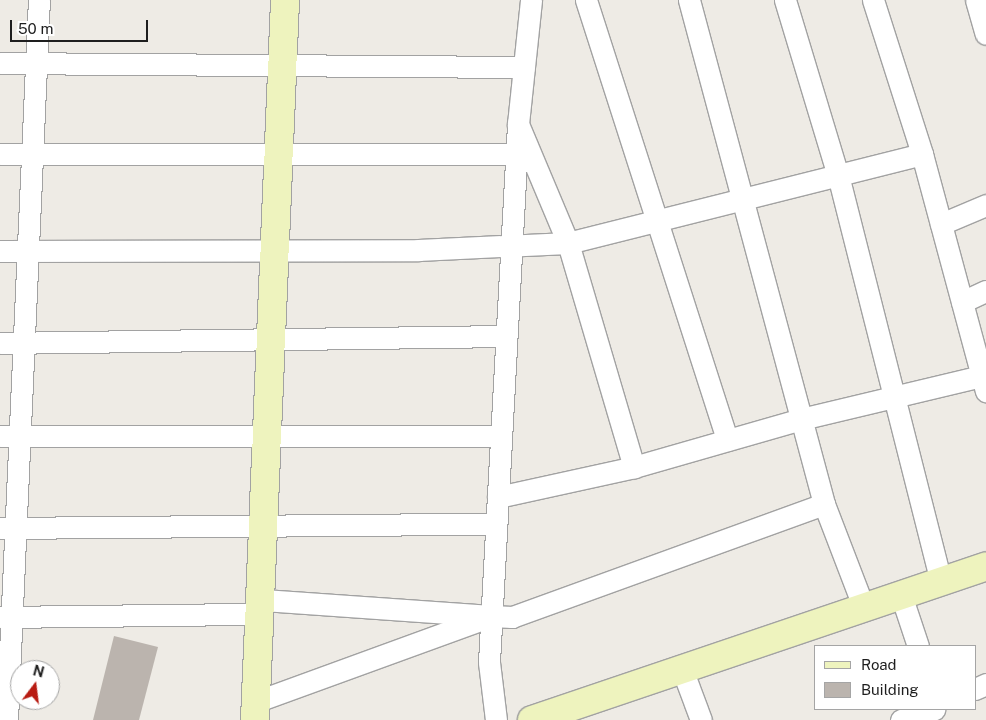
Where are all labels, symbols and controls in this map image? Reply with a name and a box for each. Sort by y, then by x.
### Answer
scale bar [12,10,150,42]
text: 50 m [18,20,53,37]
legend [814,645,976,710]
text: Road [861,656,897,673]
north arrow [10,660,60,710]
text: N [31,662,46,681]
text: Building [861,681,919,698]

